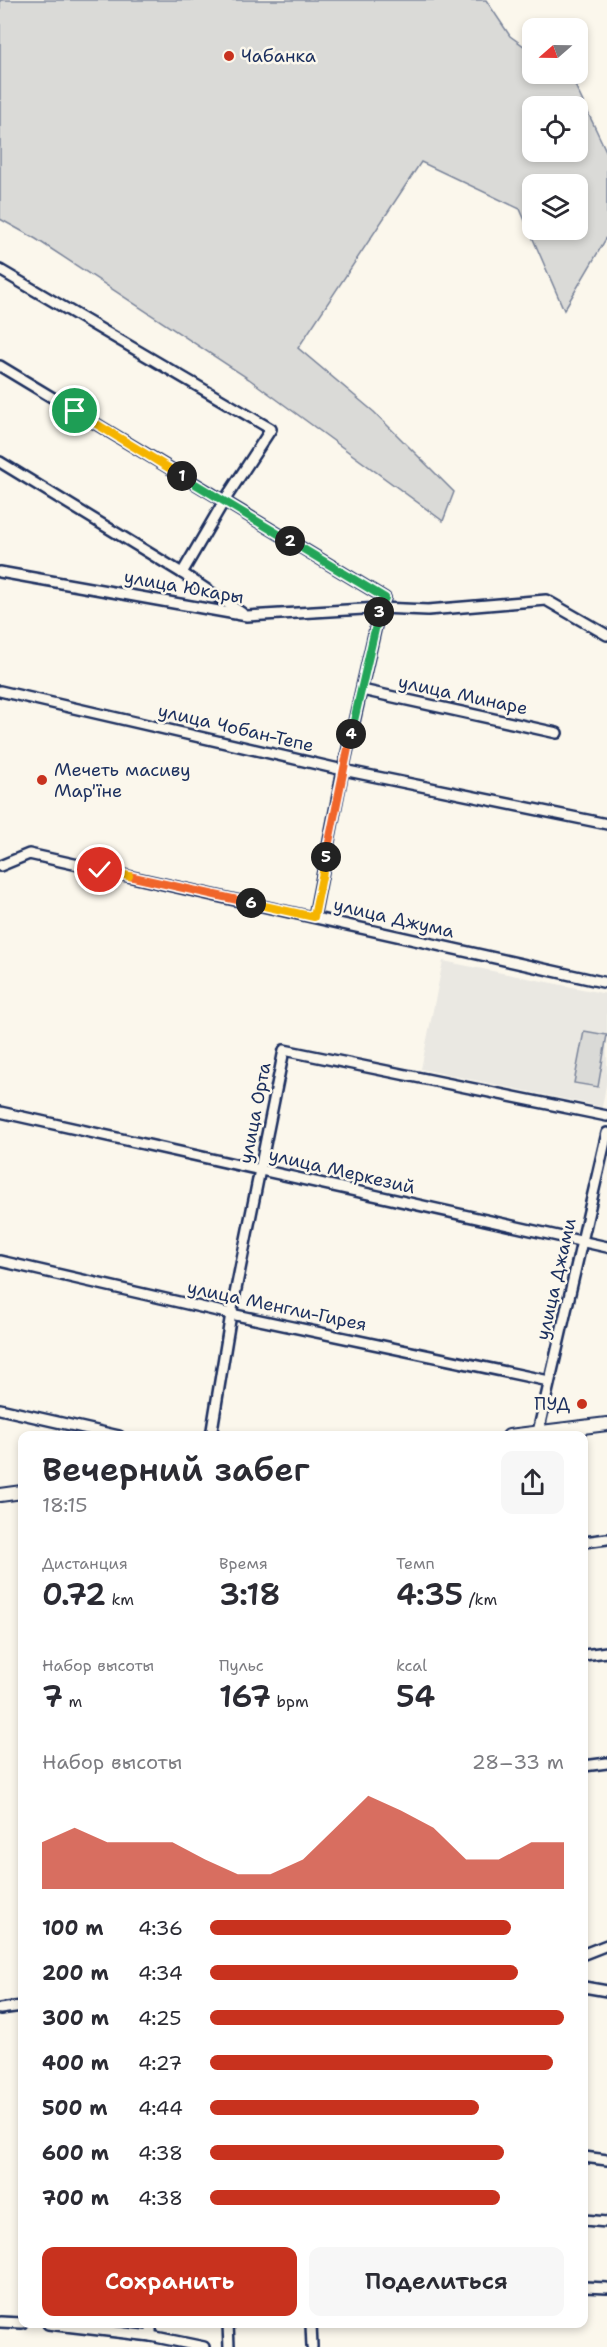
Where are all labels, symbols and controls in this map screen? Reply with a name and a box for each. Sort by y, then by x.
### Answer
north arrow [522,18,588,84]
map controls [522,18,588,240]
place label: Чабанка [241,44,316,68]
marker: Чабанка [222,49,236,63]
button: locate [522,96,588,162]
button: layers [522,174,588,240]
pin [49,385,100,436]
icon: arrive [58,394,91,427]
pin: 1 [167,461,197,491]
text: 1 [178,465,186,486]
pin: 2 [275,526,305,556]
text: 2 [284,530,296,551]
street label: улица Юкары [122,565,246,609]
pin: 3 [364,597,394,627]
text: 3 [373,601,385,622]
street label: улица Минаре [396,670,530,720]
street label: улица Чобан-Тепе [156,698,316,758]
pin: 4 [336,719,366,749]
text: 4 [345,723,357,744]
place label: Мечеть масиву Мар'їне [54,758,191,803]
marker: Мечеть масиву Мар'їне [35,773,49,787]
pin: 5 [311,842,341,872]
pin [74,844,125,895]
text: 5 [321,846,331,867]
icon: check [83,853,116,886]
pin: 6 [236,888,266,918]
text: 6 [245,892,257,913]
street label: улица Джума [331,892,457,944]
street label: улица Орта [233,1060,277,1166]
street label: улица Меркезий [266,1142,418,1200]
street label: улица Джами [530,1215,582,1342]
street label: улица Менгли-Гирея [185,1275,369,1337]
place label: ПУД [534,1392,570,1416]
marker: ПУД [575,1397,589,1411]
text: Вечерний забег [42,1447,310,1492]
button: share [501,1451,564,1514]
text: 18:15 [42,1492,88,1518]
text: Дистанция [42,1553,128,1574]
text: Время [219,1553,268,1574]
text: Темп [396,1553,435,1574]
text: 0.72 [42,1574,106,1615]
text: 3:18 [219,1574,280,1615]
text: 4:35 [396,1574,463,1615]
text: km [106,1589,134,1610]
text: /km [463,1589,497,1610]
text: Набор высоты [42,1655,154,1676]
text: Пульс [219,1655,264,1676]
text: kcal [396,1655,427,1676]
text: 7 [42,1676,63,1717]
text: 167 [219,1676,271,1717]
text: 54 [396,1676,435,1717]
text: m [63,1691,82,1712]
text: bpm [271,1691,309,1712]
text: Набор высоты [42,1749,182,1775]
text: 28–33 m [472,1749,564,1775]
text: 100 m [42,1915,104,1941]
text: 4:36 [138,1915,183,1941]
text: 200 m [42,1960,109,1986]
text: 4:34 [138,1960,183,1986]
text: 300 m [42,2005,109,2031]
text: 4:25 [138,2005,182,2031]
text: 400 m [42,2050,109,2076]
text: 4:27 [138,2050,182,2076]
text: 500 m [42,2095,108,2121]
text: 4:44 [138,2095,183,2121]
text: 600 m [42,2140,109,2166]
text: 4:38 [138,2140,183,2166]
text: 700 m [42,2185,109,2211]
text: 4:38 [138,2185,183,2211]
button: Сохранить [42,2247,297,2316]
button: Поделиться [309,2247,564,2316]

